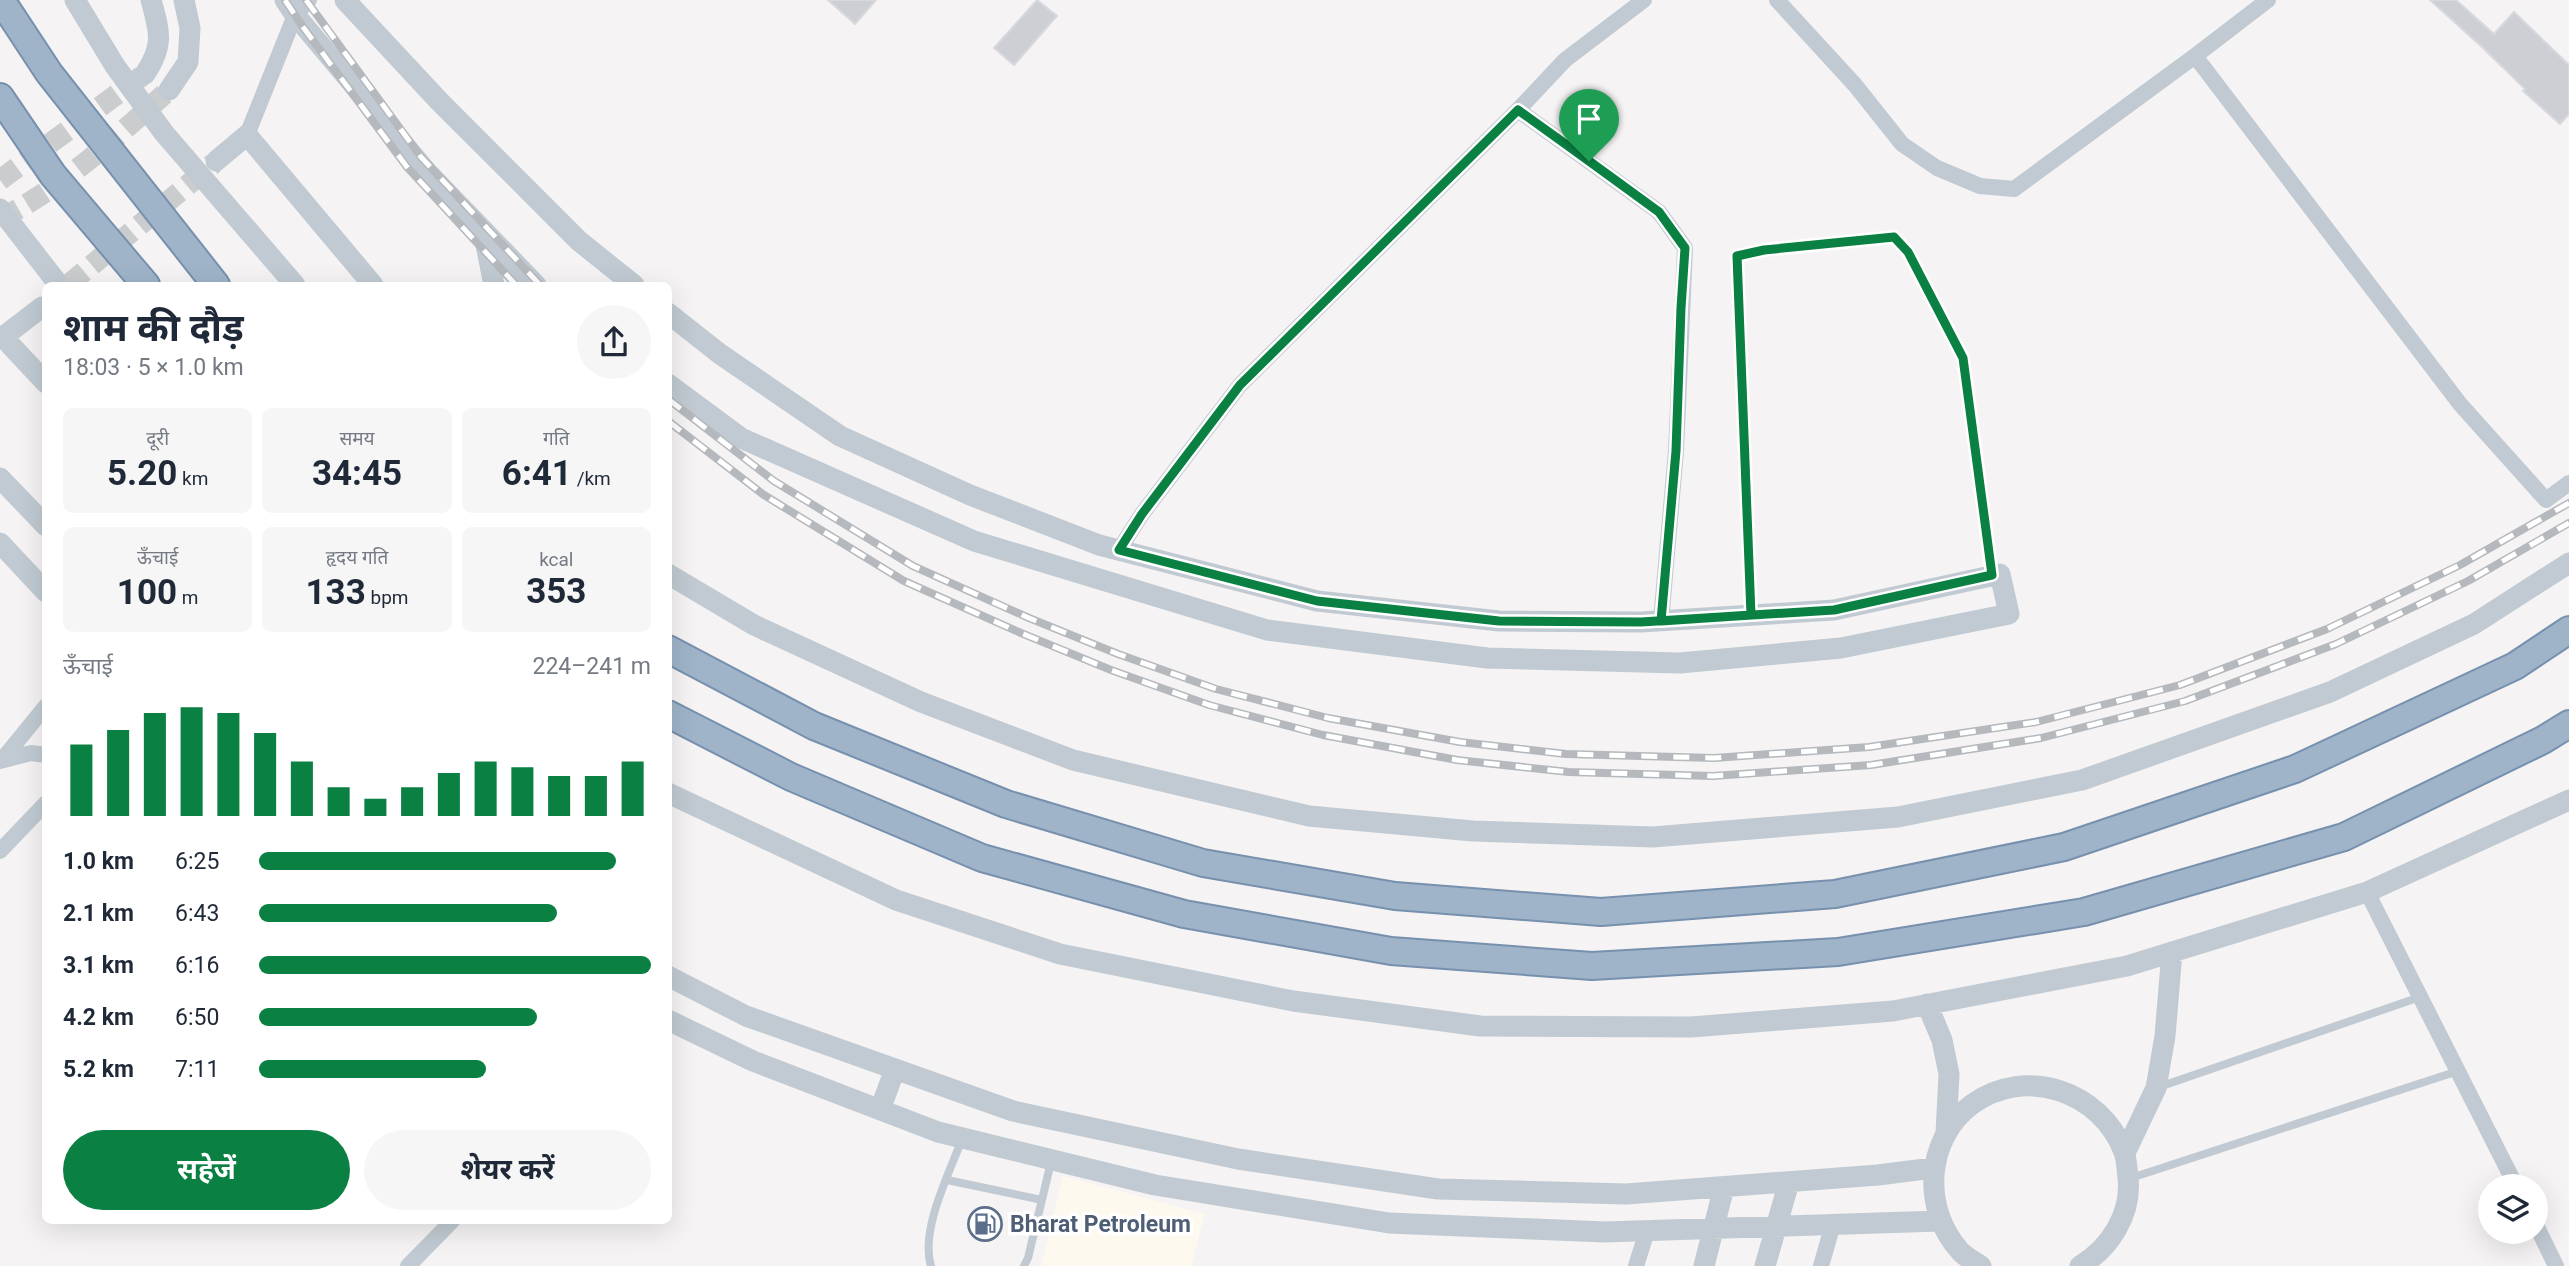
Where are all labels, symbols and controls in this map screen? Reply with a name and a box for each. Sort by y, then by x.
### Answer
pin [1559,89,1619,161]
icon: arrive [1570,100,1608,138]
button: share [577,305,651,379]
text: शाम की दौड़ [63,306,244,350]
text: 18:03 · 5 × 1.0 km [63,354,244,381]
text: दूरी [146,427,169,450]
text: समय [339,427,375,450]
text: गति [543,427,570,450]
text: 5.20 [107,453,177,494]
text: 34:45 [312,453,402,494]
text: 6:41 [502,453,572,494]
text: km [177,467,208,490]
text: /km [572,467,611,490]
text: ऊँचाई [137,546,178,569]
text: हृदय गति [326,546,388,569]
text: kcal [539,548,574,571]
text: 353 [526,571,586,612]
text: 100 [117,572,177,613]
text: 133 [306,572,366,613]
text: m [177,586,198,609]
text: bpm [366,586,408,609]
text: ऊँचाई [63,653,113,680]
text: 224–241 m [532,653,651,680]
text: 1.0 km [63,848,134,875]
text: 6:25 [175,848,219,875]
text: 2.1 km [63,900,134,927]
text: 6:43 [175,900,219,927]
text: 3.1 km [63,952,134,979]
text: 6:16 [175,952,219,979]
text: 4.2 km [63,1004,134,1031]
text: 6:50 [175,1004,219,1031]
text: 5.2 km [63,1056,134,1083]
text: 7:11 [175,1056,219,1083]
button: सहेजें [63,1130,350,1210]
button: शेयर करें [364,1130,651,1210]
map controls [2478,1174,2548,1244]
button: layers [2478,1174,2548,1244]
fuel station icon: Bharat Petroleum [966,1205,1004,1243]
place label: Bharat Petroleum [1010,1211,1191,1238]

